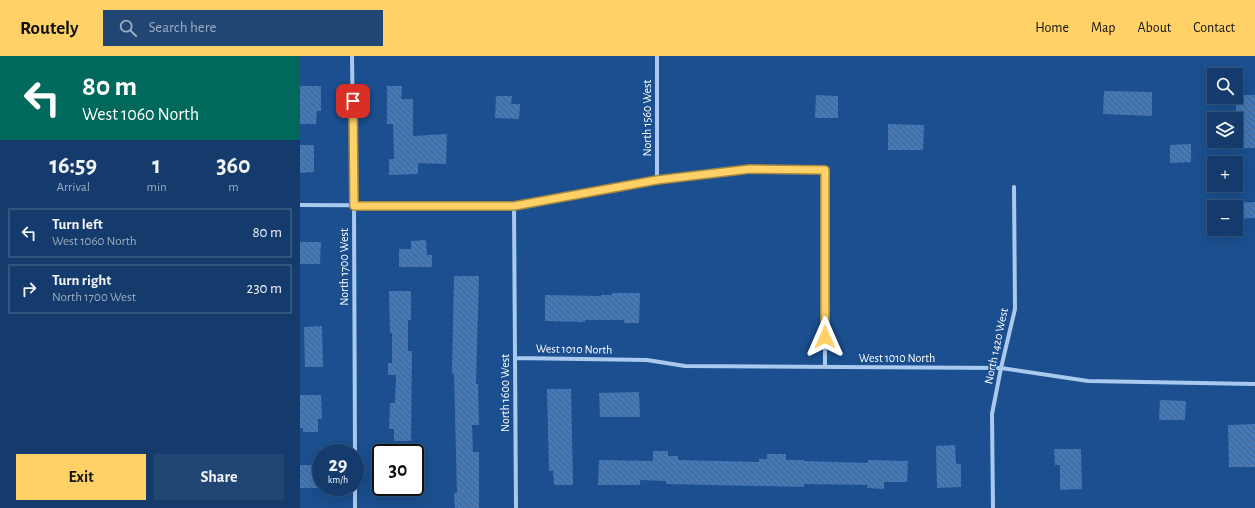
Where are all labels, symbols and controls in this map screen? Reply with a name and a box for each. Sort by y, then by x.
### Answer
search box [103,10,383,46]
icon: search [117,17,139,39]
text: Routely [20,19,79,38]
text: Search here [149,20,216,35]
text: Home [1035,21,1069,35]
text: Map [1091,21,1115,35]
text: About [1137,21,1171,35]
text: Contact [1193,21,1235,35]
map controls [1207,68,1243,236]
button: search [1207,68,1243,104]
icon: left [16,72,68,124]
text: 80 m [82,73,137,101]
street label: North 1560 West [641,79,653,156]
pin [336,84,370,118]
icon: arrive [342,90,364,112]
text: West 1060 North [82,106,199,124]
button: layers [1207,112,1243,148]
text: 16:59 [49,154,97,178]
text: 1 [152,154,161,178]
text: 360 [216,154,251,178]
button: + [1207,156,1243,192]
text: Arrival [57,181,90,194]
text: min [146,181,167,194]
text: m [228,181,239,194]
button: − [1207,200,1243,236]
text: Turn left [52,217,103,232]
icon: left [18,222,40,244]
text: 80 m [252,225,282,240]
street label: North 1700 West [338,228,350,306]
text: West 1060 North [52,235,137,248]
text: Turn right [52,273,111,288]
icon: right [18,278,40,300]
text: 230 m [247,281,282,296]
text: North 1700 West [52,291,136,304]
street label: North 1420 West [982,307,1010,385]
position arrow [804,316,846,358]
street label: West 1010 North [536,342,612,356]
street label: West 1010 North [859,352,935,364]
street label: North 1600 West [499,354,511,432]
speed limit sign: 30 [372,444,424,496]
button: Exit [16,454,146,500]
button: Share [154,454,284,500]
text: 29 [328,455,348,475]
text: km/h [328,475,348,485]

